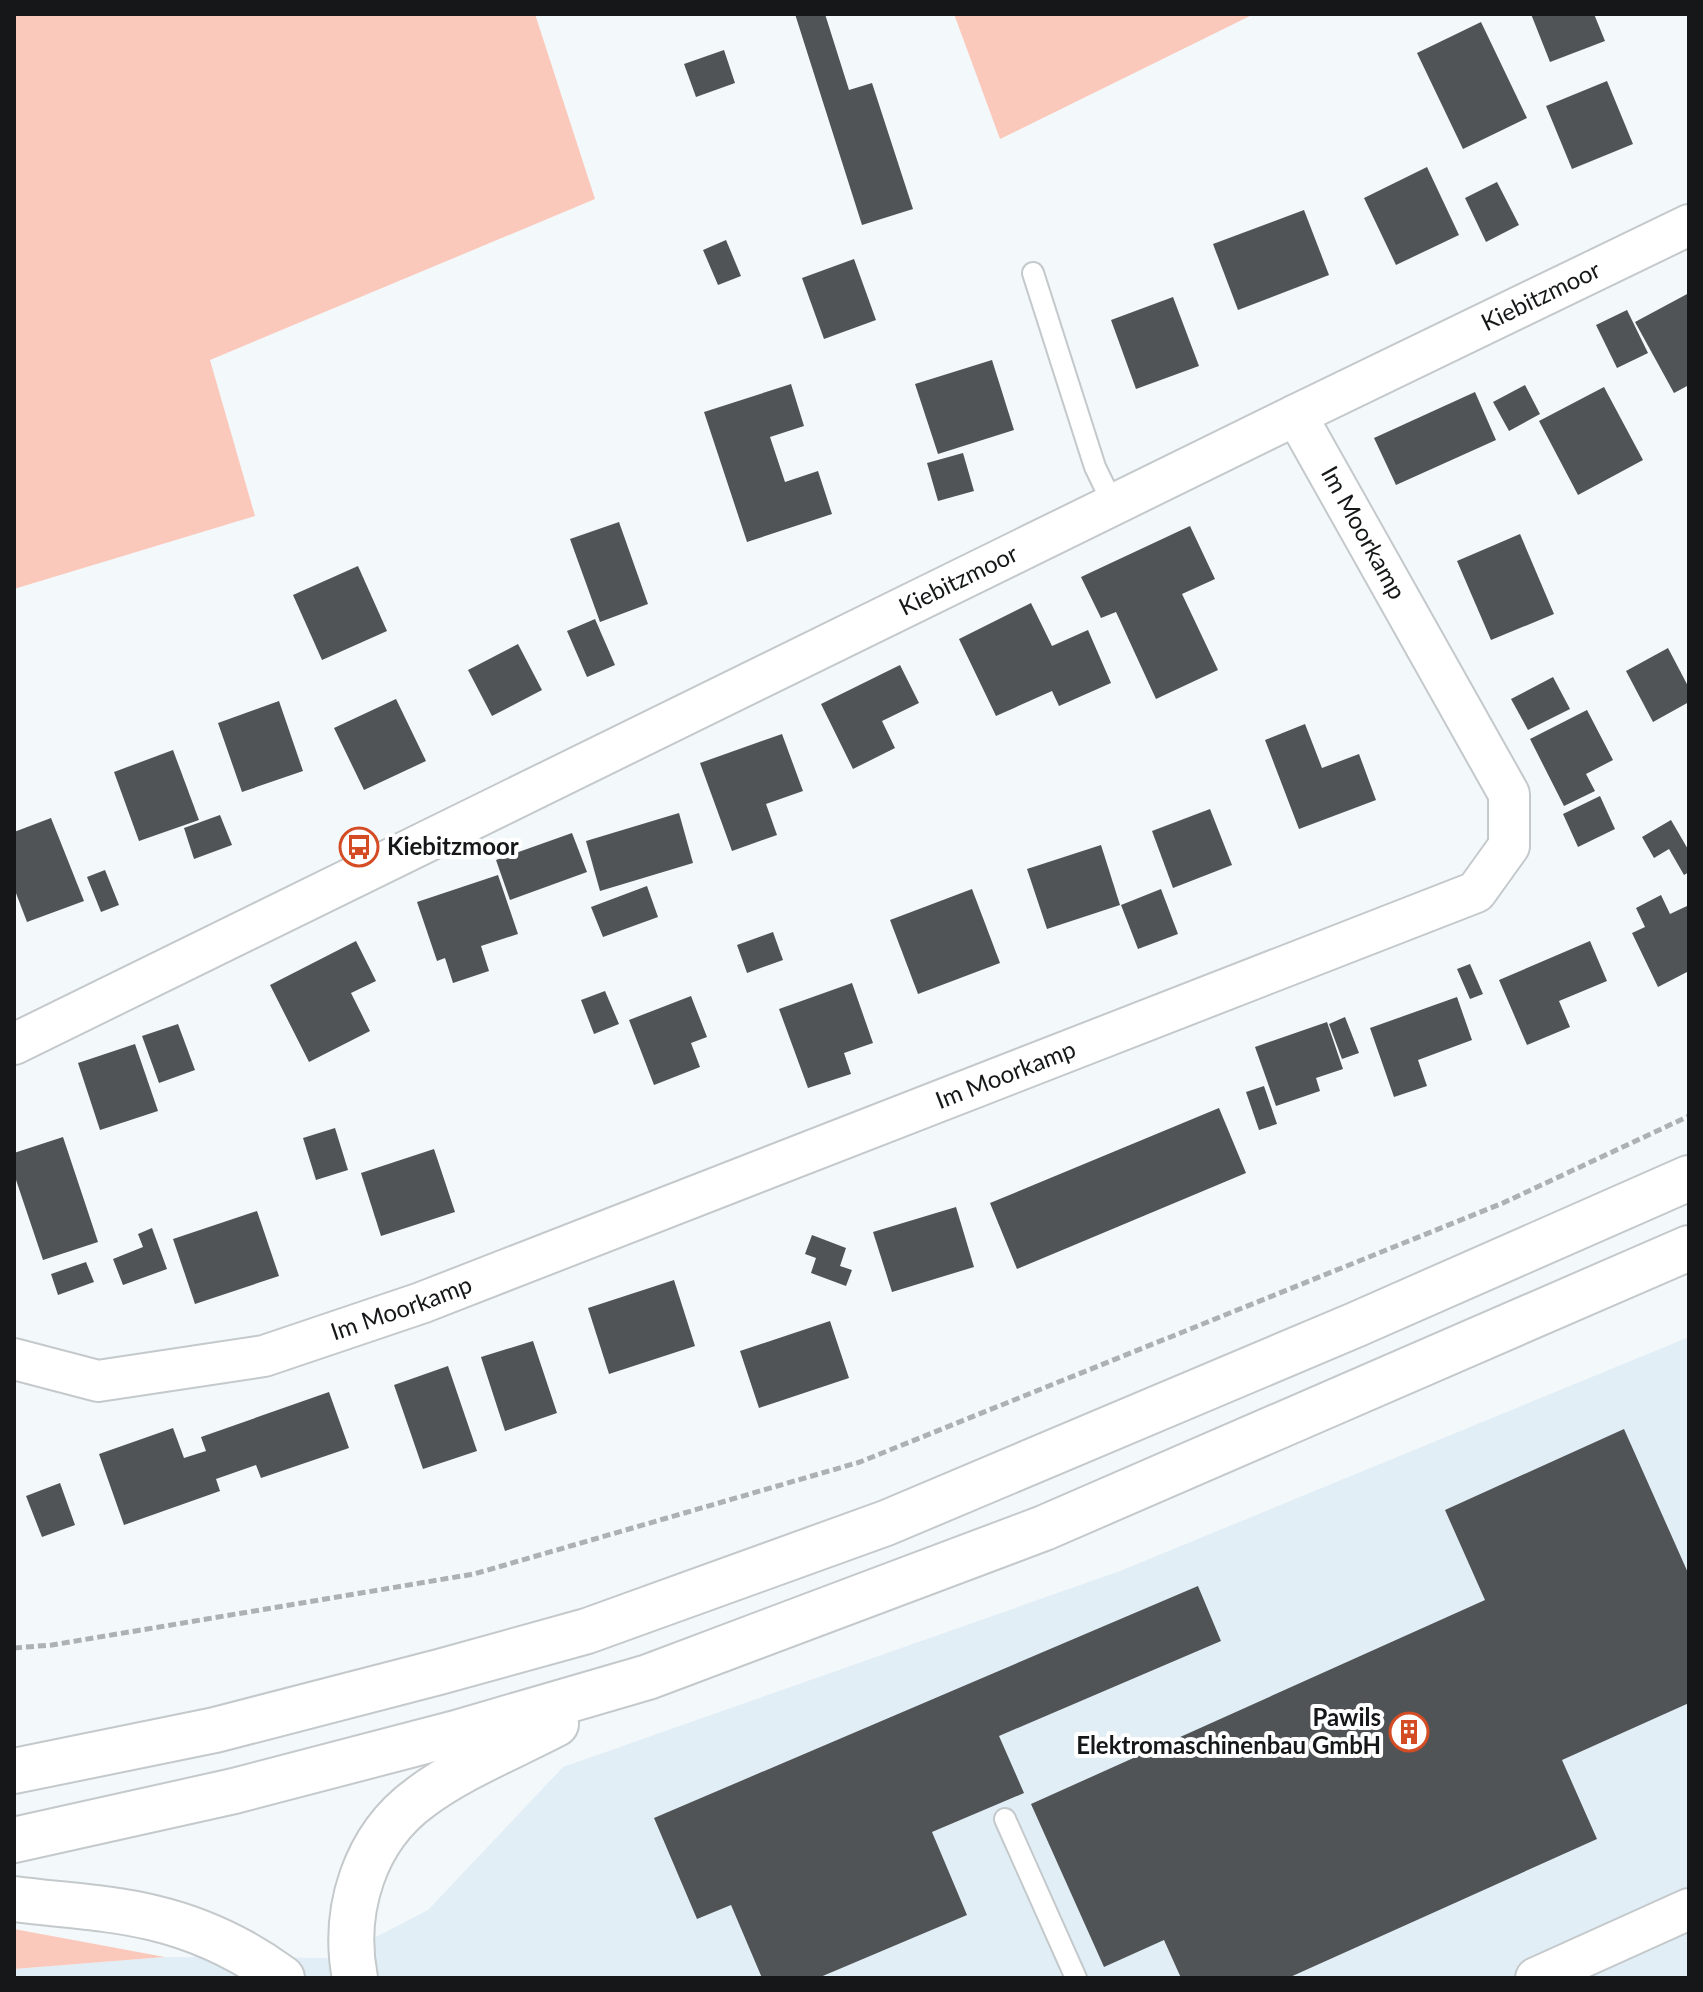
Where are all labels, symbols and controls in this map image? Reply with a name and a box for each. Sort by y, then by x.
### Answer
street label: Kiebitzmoor [1476,254,1605,336]
street label: Im Moorkamp [1316,461,1413,604]
street label: Kiebitzmoor [894,538,1022,621]
bus stop icon: Kiebitzmoor [338,826,380,868]
place label: Kiebitzmoor [387,831,519,860]
street label: Im Moorkamp [931,1033,1079,1114]
street label: Im Moorkamp [327,1269,476,1345]
place label: Pawils Elektromaschinenbau GmbH [1076,1702,1381,1759]
building icon: Pawils Elektromaschinenbau GmbH [1388,1711,1430,1753]

